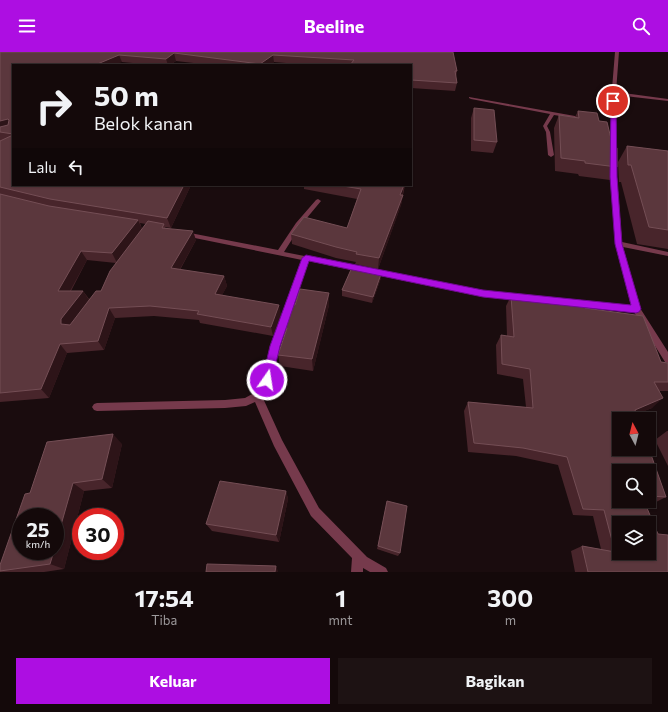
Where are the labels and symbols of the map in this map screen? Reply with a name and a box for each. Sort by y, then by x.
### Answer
pin [596,84,630,118]
position arrow [246,359,288,401]
north arrow [612,412,656,456]
speed limit sign: 30 [72,508,124,560]

